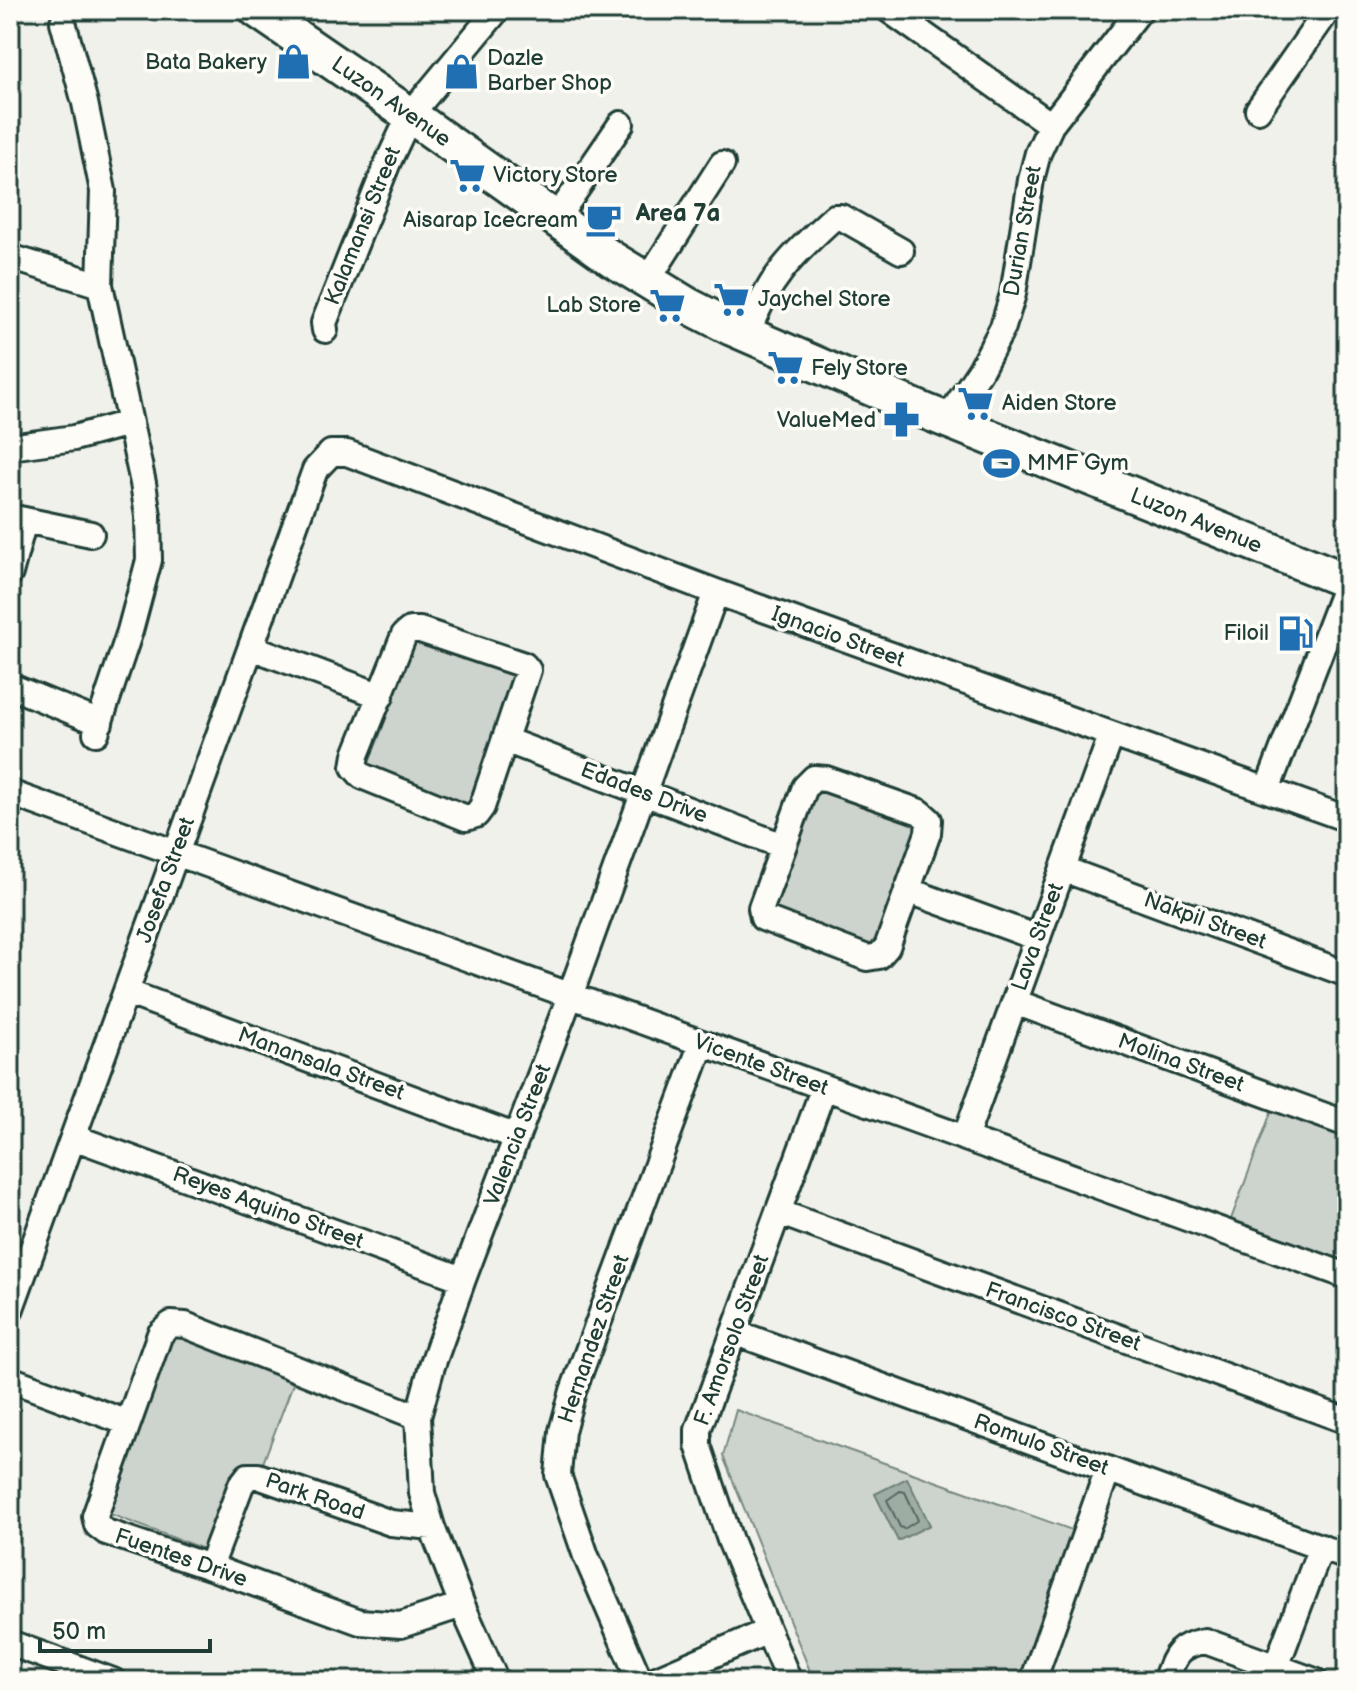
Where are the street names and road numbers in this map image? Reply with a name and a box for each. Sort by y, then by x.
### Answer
street label: Luzon Avenue [326,51,456,153]
street label: Kalamansi Street [319,143,407,309]
street label: Durian Street [998,163,1048,298]
street label: Luzon Avenue [1126,482,1266,560]
street label: Ignacio Street [768,600,908,674]
street label: Edades Drive [577,756,711,830]
street label: Josefa Street [131,813,201,947]
street label: Lava Street [1006,879,1070,995]
street label: Nakpil Street [1140,886,1270,956]
street label: Manansala Street [234,1021,408,1107]
street label: Vicente Street [690,1028,832,1102]
street label: Molina Street [1114,1028,1248,1098]
street label: Valencia Street [479,1060,558,1210]
street label: Reyes Aquino Street [169,1161,367,1255]
street label: F. Amorsolo Street [688,1250,776,1429]
street label: Hernandez Street [553,1251,636,1427]
street label: Francisco Street [982,1276,1145,1358]
street label: Romulo Street [970,1408,1112,1482]
street label: Park Road [262,1467,368,1527]
street label: Fuentes Drive [111,1523,251,1593]

